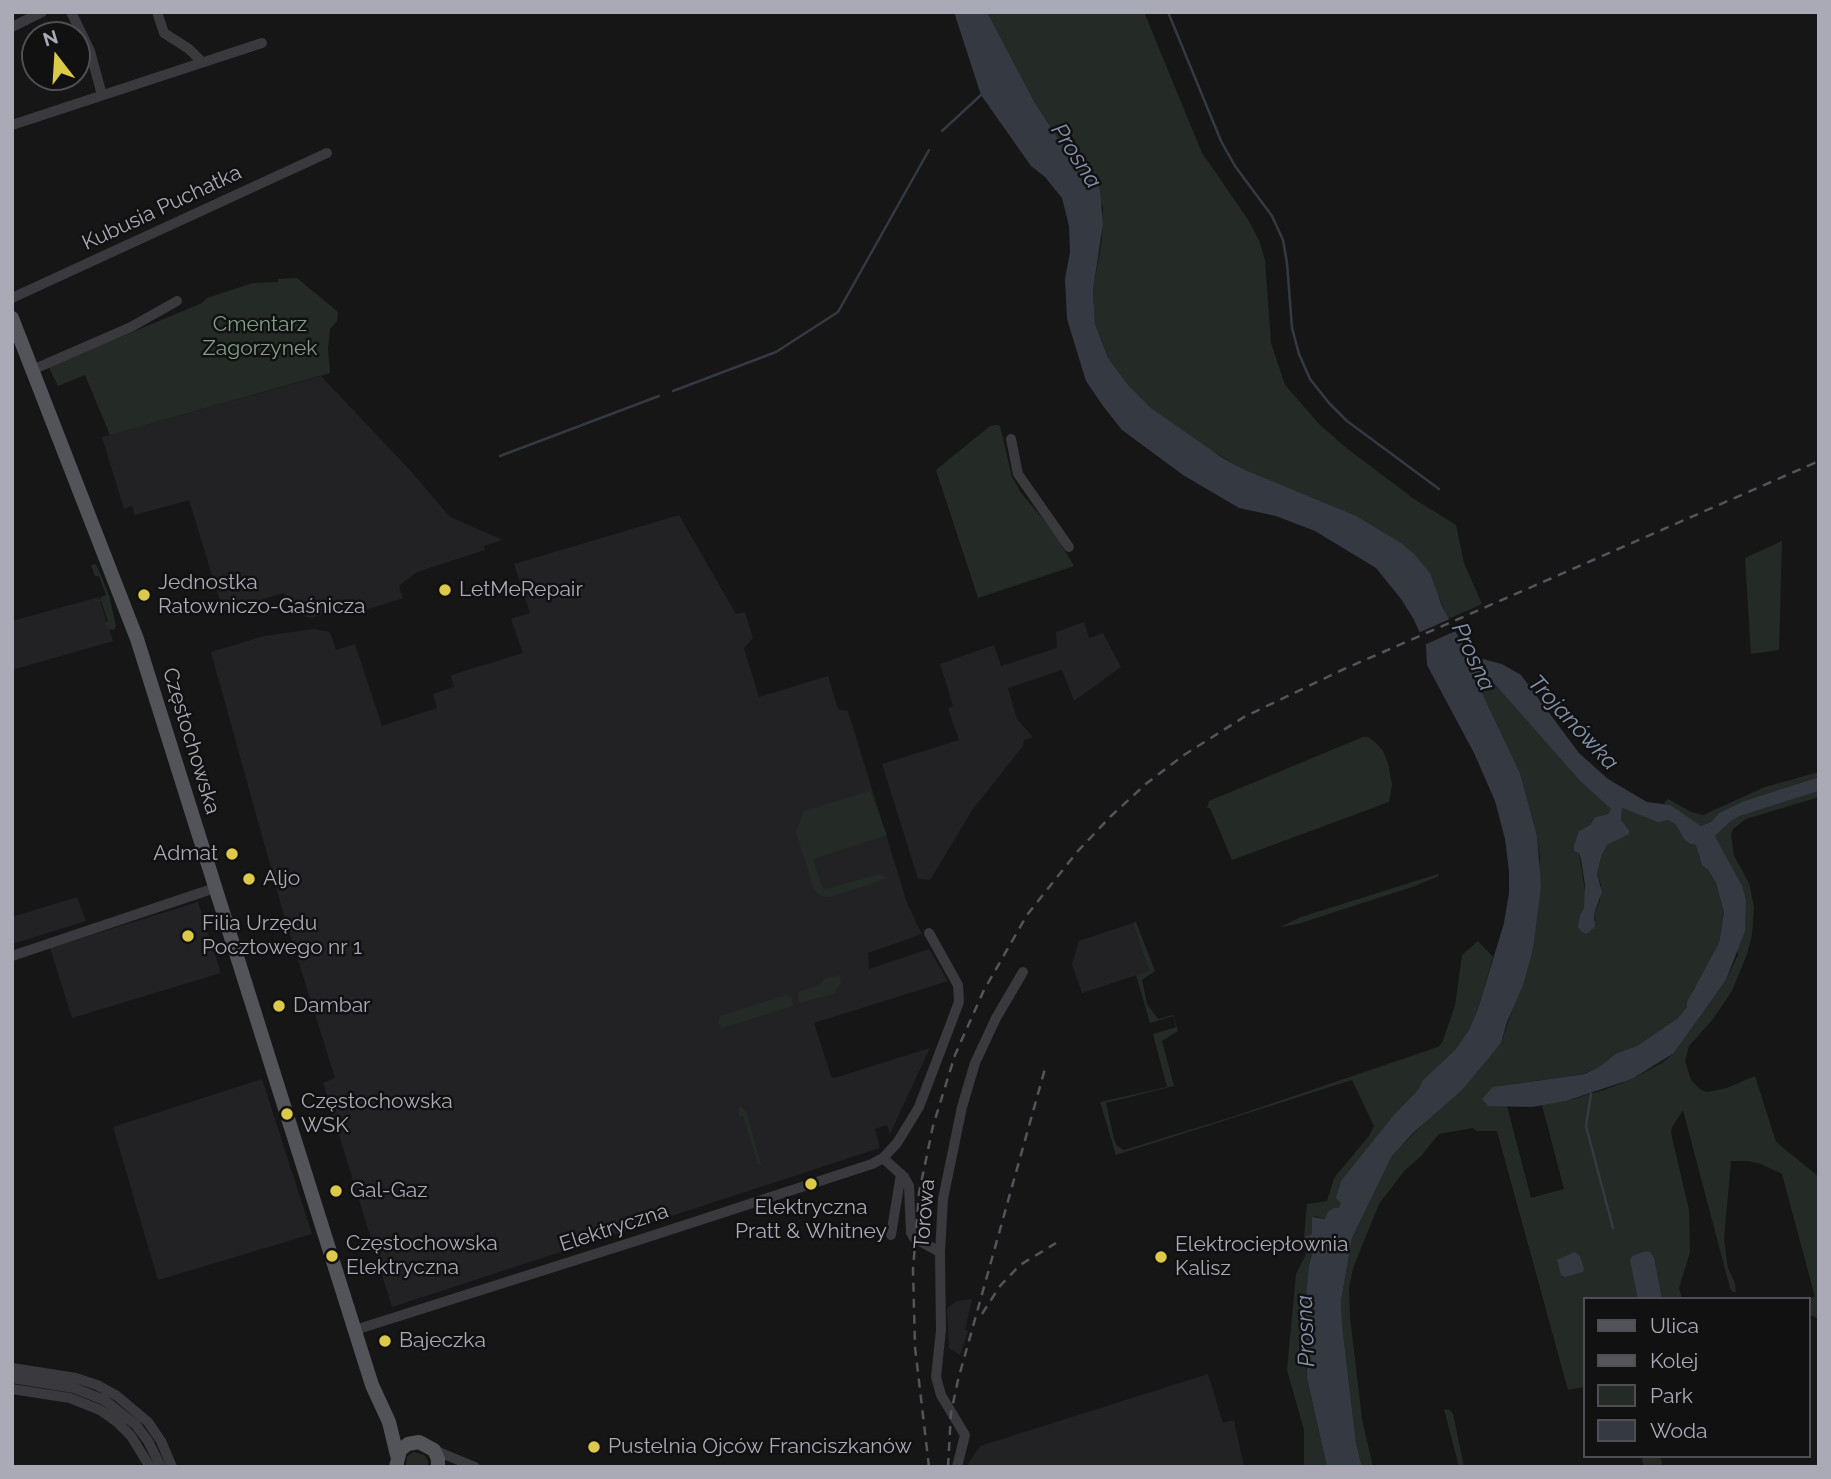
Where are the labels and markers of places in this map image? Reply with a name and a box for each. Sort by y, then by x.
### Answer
place label: Jednostka Ratowniczo-Gaśnicza [158,570,366,620]
place label: LetMeRepair [459,577,583,603]
marker: LetMeRepair [437,582,453,598]
marker: Jednostka Ratowniczo-Gaśnicza [136,587,152,603]
place label: Admat [153,841,218,867]
marker: Admat [224,846,240,862]
place label: Aljo [263,866,300,892]
marker: Aljo [241,871,257,887]
place label: Filia Urzędu Pocztowego nr 1 [202,911,362,961]
marker: Filia Urzędu Pocztowego nr 1 [180,928,196,944]
place label: Dambar [293,993,370,1019]
marker: Dambar [271,998,287,1014]
place label: Częstochowska WSK [301,1089,453,1139]
marker: Częstochowska WSK [279,1106,295,1122]
marker: Elektryczna Pratt & Whitney [803,1176,819,1192]
place label: Gal-Gaz [350,1178,427,1204]
marker: Gal-Gaz [328,1183,344,1199]
place label: Elektryczna Pratt & Whitney [735,1195,887,1245]
place label: Częstochowska Elektryczna [346,1231,498,1281]
place label: Elektrociepłownia Kalisz [1175,1232,1348,1282]
marker: Częstochowska Elektryczna [324,1248,340,1264]
marker: Elektrociepłownia Kalisz [1153,1249,1169,1265]
place label: Bajeczka [399,1328,486,1354]
marker: Bajeczka [377,1333,393,1349]
place label: Pustelnia Ojców Franciszkanów [608,1434,912,1460]
marker: Pustelnia Ojców Franciszkanów [586,1439,602,1455]

